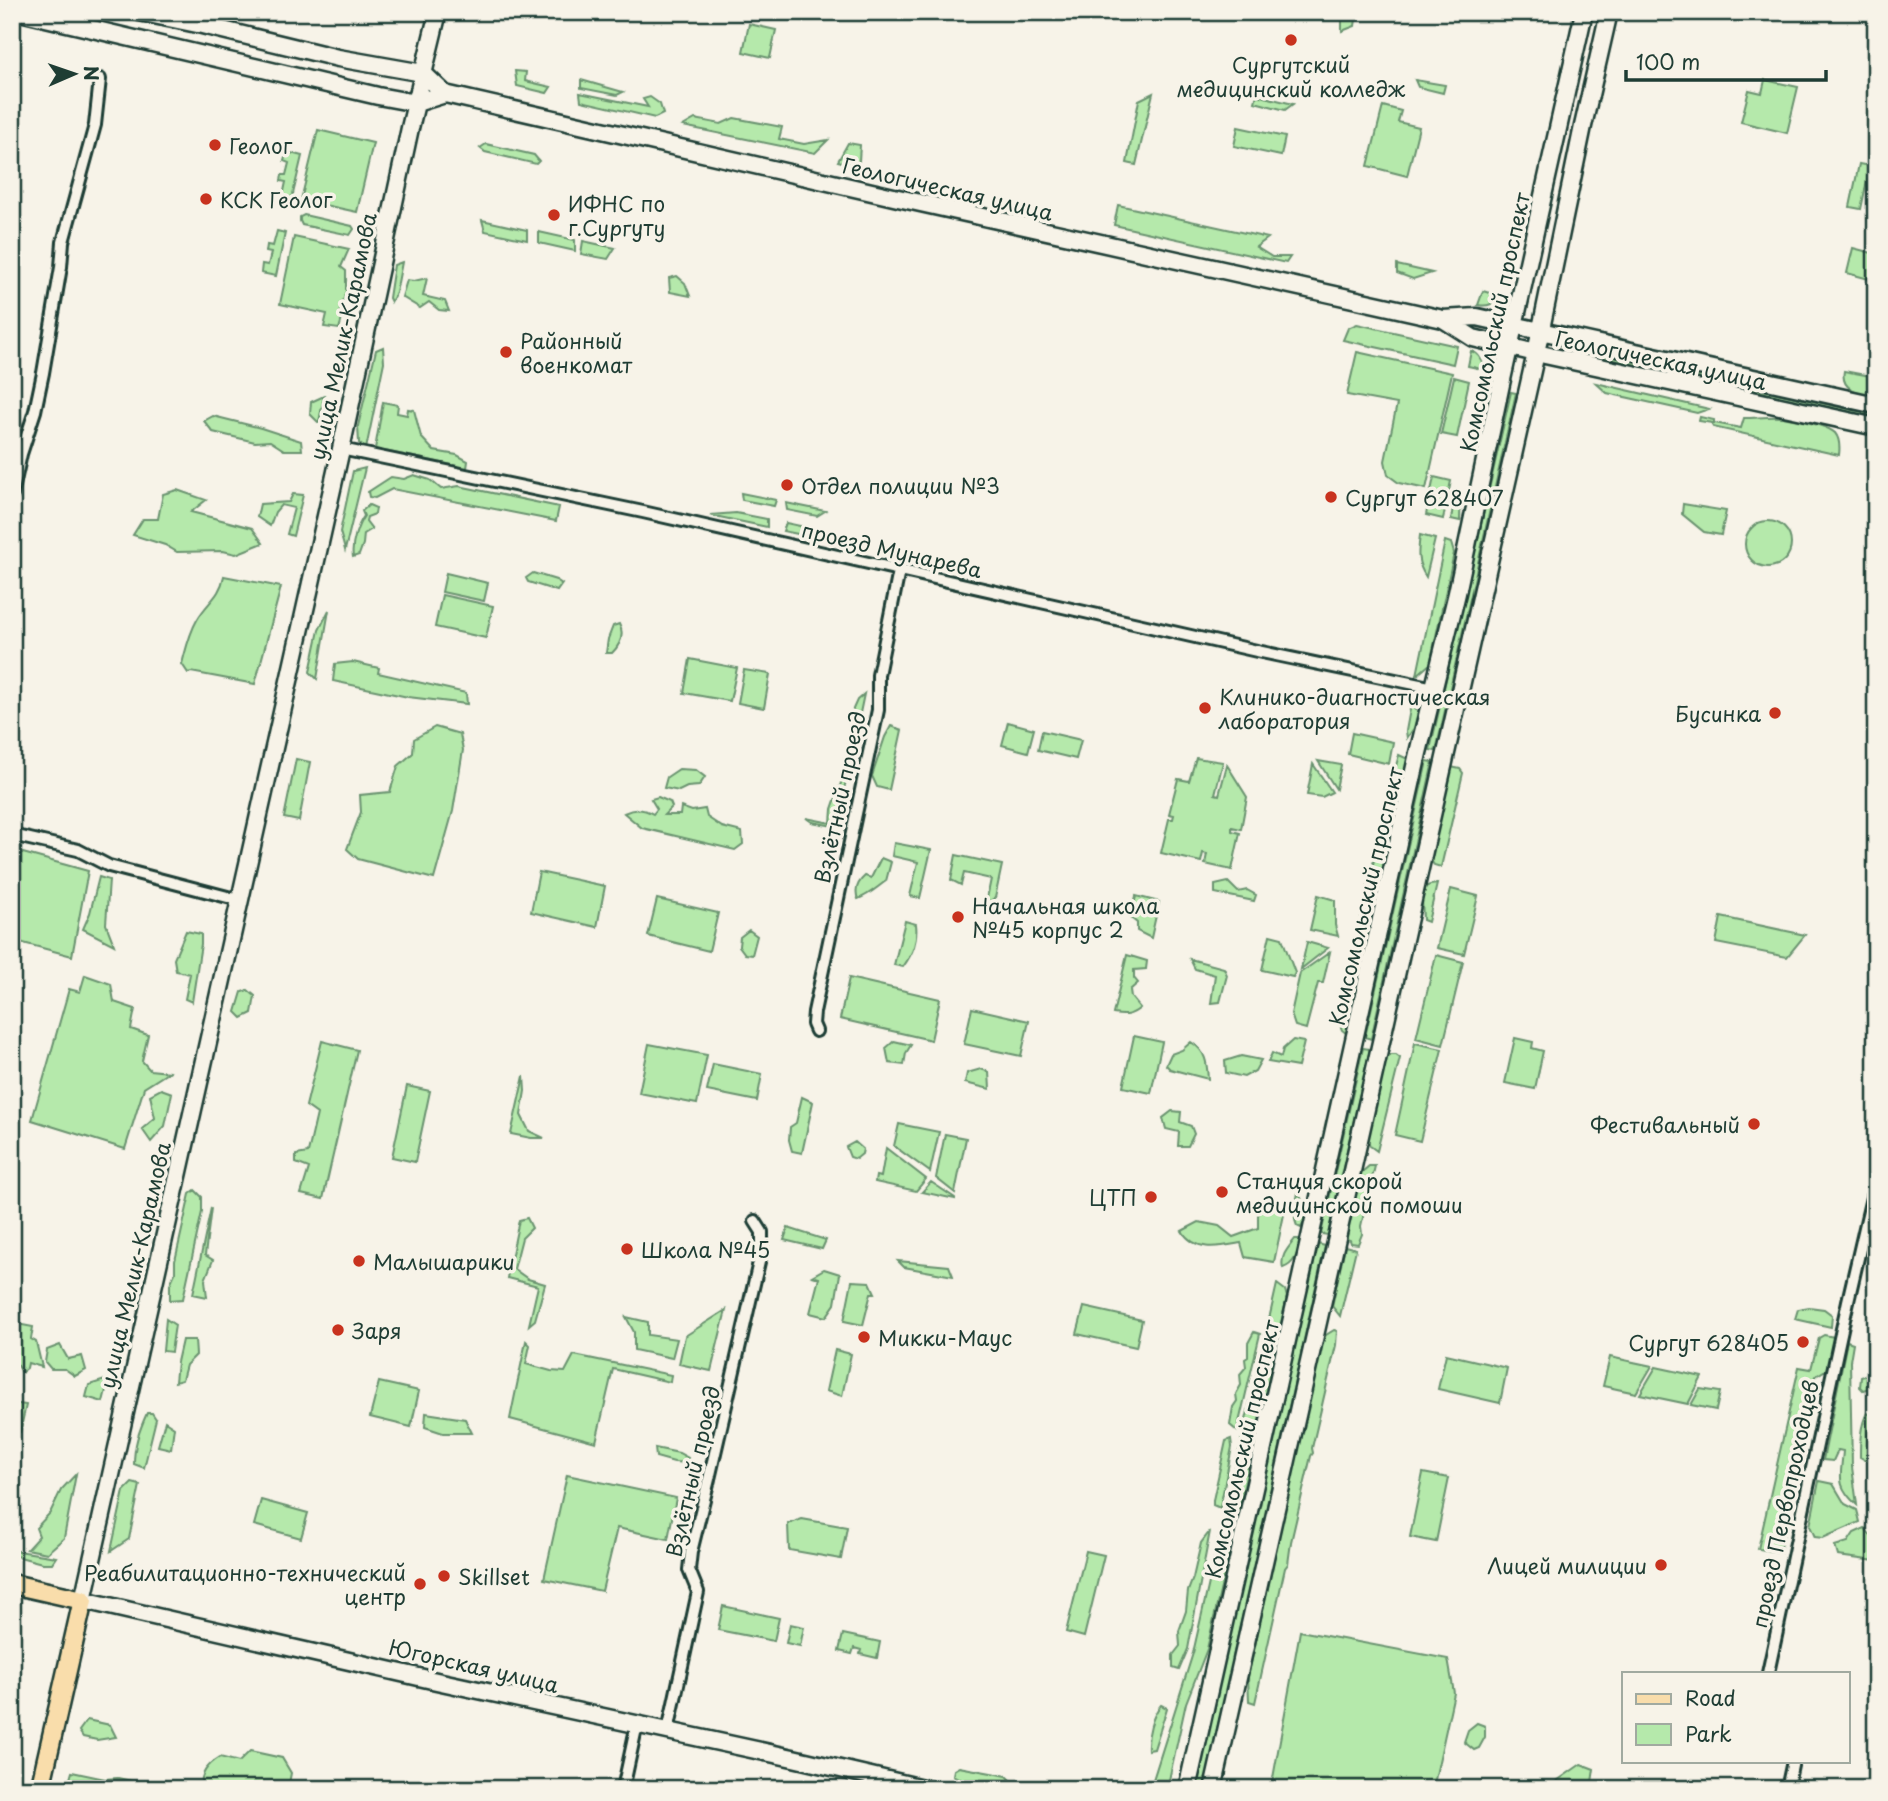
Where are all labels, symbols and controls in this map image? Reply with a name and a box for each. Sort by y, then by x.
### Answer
marker: Сургутский медицинский колледж [1283,32,1299,48]
north arrow [38,38,108,108]
scale bar [1626,38,1825,82]
text: 100 m [1636,45,1700,77]
place label: Сургутский медицинский колледж [1177,48,1406,104]
text: N [78,65,106,81]
place label: Геолог [229,129,293,161]
marker: Геолог [207,137,223,153]
street label: Геологическая улица [840,148,1057,228]
place label: КСК Геолог [220,183,333,215]
place label: ИФНС по г.Сургуту [568,187,665,243]
street label: Комсомольский проспект [1451,189,1537,455]
marker: КСК Геолог [198,191,214,207]
marker: ИФНС по г.Сургуту [546,207,562,223]
street label: улица Мелик-Карамова [300,209,384,463]
street label: Геологическая улица [1552,321,1770,397]
place label: Районный военкомат [520,324,633,380]
marker: Районный военкомат [498,344,514,360]
place label: Отдел полиции №3 [801,469,1000,501]
marker: Отдел полиции №3 [779,477,795,493]
place label: Сургут 628407 [1345,481,1504,513]
marker: Сургут 628407 [1323,489,1339,505]
street label: проезд Мунарева [799,513,985,585]
place label: Клинико-диагностическая лаборатория [1218,680,1490,736]
place label: Бусинка [1675,697,1761,729]
marker: Клинико-диагностическая лаборатория [1197,700,1213,716]
marker: Бусинка [1767,705,1783,721]
street label: Взлётный проезд [805,708,873,886]
street label: Комсомольский проспект [1320,763,1411,1028]
place label: Начальная школа №45 корпус 2 [972,889,1159,945]
marker: Начальная школа №45 корпус 2 [950,909,966,925]
place label: Фестивальный [1590,1108,1740,1140]
marker: Фестивальный [1746,1116,1762,1132]
street label: улица Мелик-Карамова [90,1138,178,1392]
place label: Cтанция скорой медицинской помоши [1236,1164,1463,1220]
place label: ЦТП [1089,1181,1137,1213]
marker: Cтанция скорой медицинской помоши [1214,1184,1230,1200]
marker: ЦТП [1143,1189,1159,1205]
place label: Школа №45 [641,1233,770,1265]
marker: Школа №45 [619,1241,635,1257]
place label: Малышарики [373,1245,515,1277]
marker: Малышарики [351,1253,367,1269]
place label: Заря [352,1314,402,1346]
street label: Комсомольский проспект [1196,1316,1287,1581]
place label: Микки-Маус [878,1321,1012,1353]
marker: Заря [330,1322,346,1338]
place label: Сургут 628405 [1628,1326,1789,1358]
marker: Микки-Маус [856,1329,872,1345]
marker: Сургут 628405 [1795,1334,1811,1350]
street label: проезд Первопроходцев [1742,1377,1826,1631]
street label: Взлётный проезд [657,1382,727,1560]
place label: Лицей милиции [1487,1549,1647,1581]
place label: Реабилитационно-технический центр [84,1556,406,1612]
marker: Лицей милиции [1653,1557,1669,1573]
place label: Skillset [458,1560,530,1592]
marker: Skillset [436,1568,452,1584]
marker: Реабилитационно-технический центр [412,1576,428,1592]
street label: Югорская улица [386,1630,563,1700]
legend [1622,1672,1850,1762]
text: Road [1685,1681,1736,1713]
text: Park [1685,1717,1732,1749]

